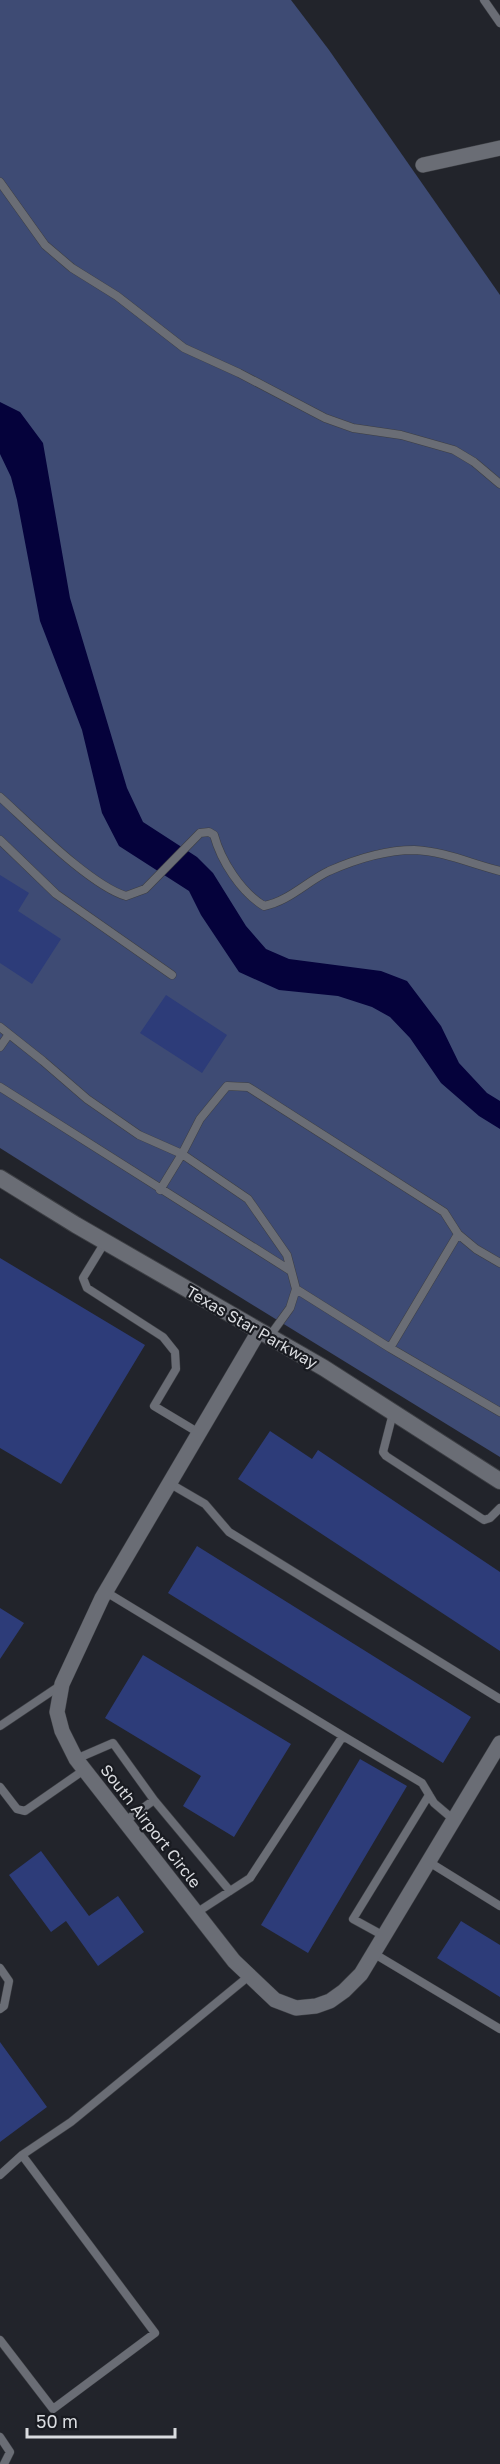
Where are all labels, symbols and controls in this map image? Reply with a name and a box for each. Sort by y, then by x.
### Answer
street label: Texas Star Parkway [183,1281,321,1373]
street label: South Airport Circle [96,1760,206,1892]
scale bar [27,2401,176,2439]
text: 50 m [36,2410,78,2432]

